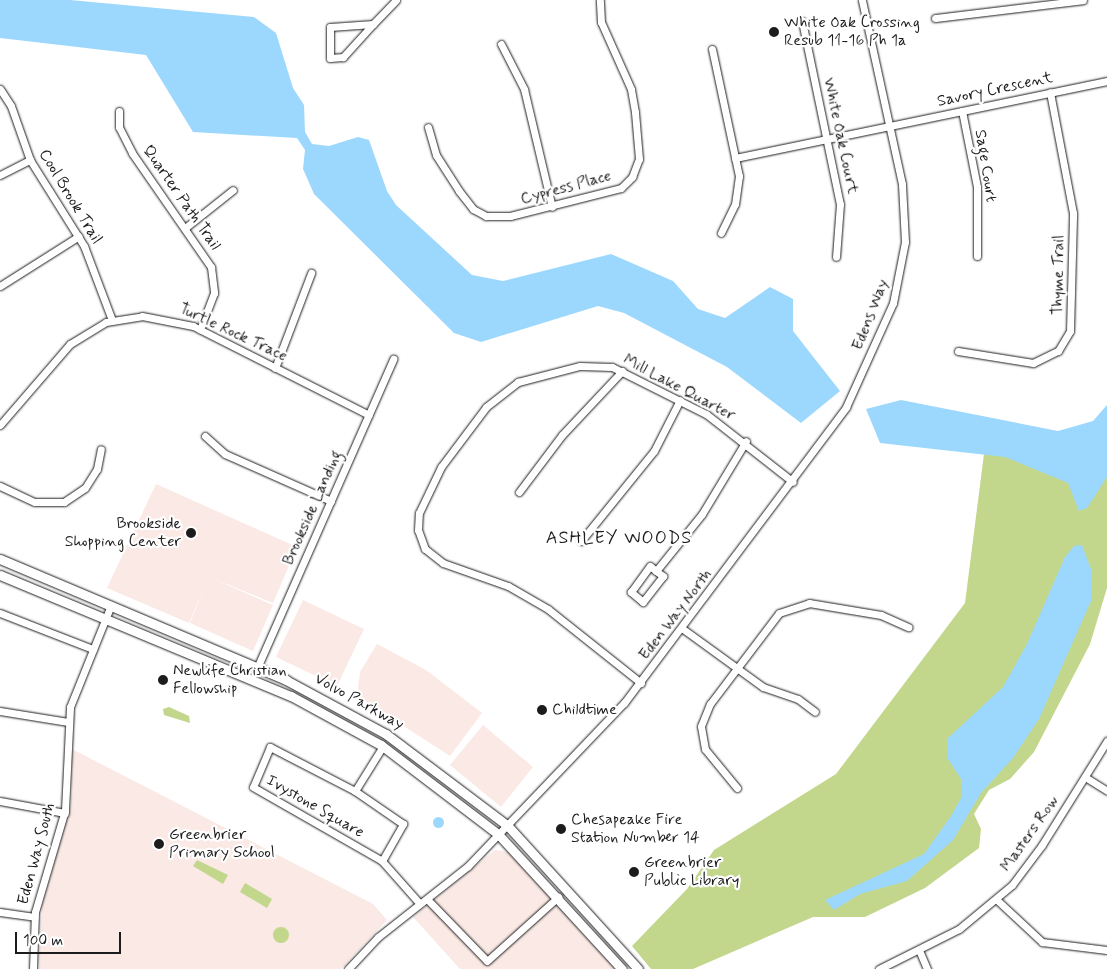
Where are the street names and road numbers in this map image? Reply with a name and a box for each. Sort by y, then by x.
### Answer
street label: Savory Crescent [938,69,1052,111]
street label: White Oak Court [819,78,861,194]
street label: Sage Court [970,128,1000,204]
street label: Quarter Path Trail [138,142,224,254]
street label: Cool Brook Trail [35,148,105,246]
street label: Cypress Place [519,167,613,209]
street label: Thyme Trail [1049,236,1069,314]
street label: Edens Way [849,277,893,353]
street label: Turtle Rock Trace [176,300,290,366]
street label: Mill Lake Quarter [620,351,738,425]
street label: Brookside Landing [279,448,347,568]
street label: Eden Way North [635,565,717,665]
street label: Volvo Parkway [312,670,406,734]
street label: Ivystone Square [263,772,367,842]
street label: Masters Row [997,793,1063,875]
street label: Eden Way South [14,800,60,908]

